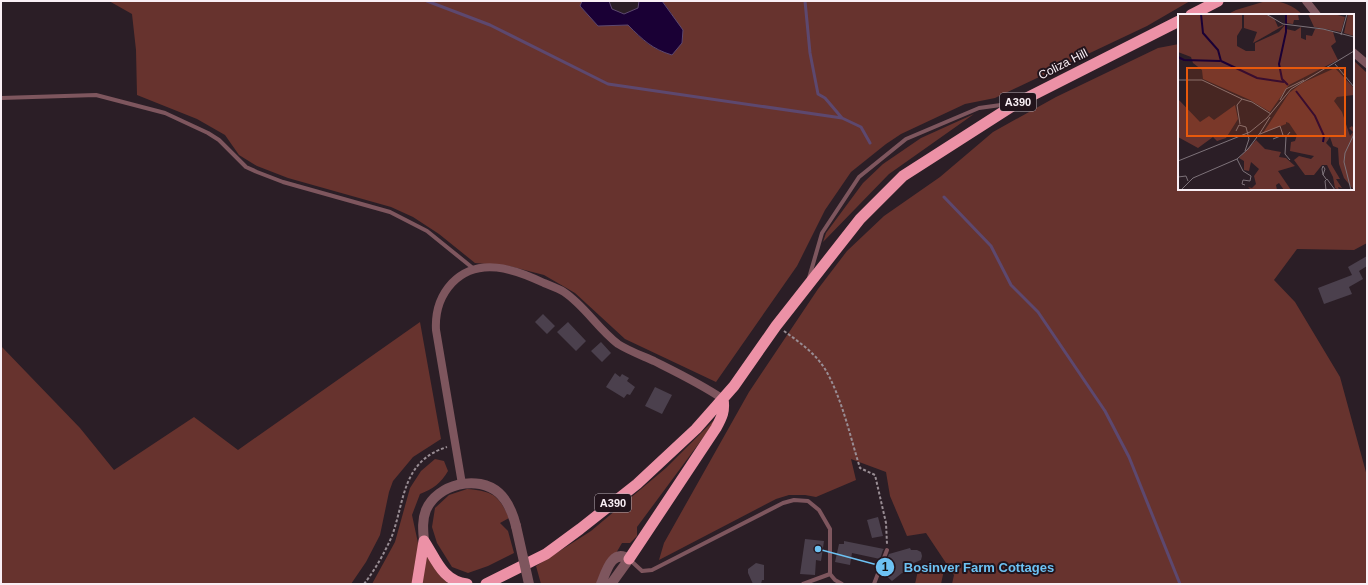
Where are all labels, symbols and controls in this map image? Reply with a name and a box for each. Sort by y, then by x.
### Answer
inset map [1178,14,1354,190]
street label: Coliza Hill [1036,46,1090,82]
road number: A390 [1000,93,1036,111]
road number: A390 [595,494,631,512]
callout: Bosinver Farm Cottages [875,555,1062,580]
text: 1 [882,560,889,574]
text: Bosinver Farm Cottages [904,560,1054,575]

